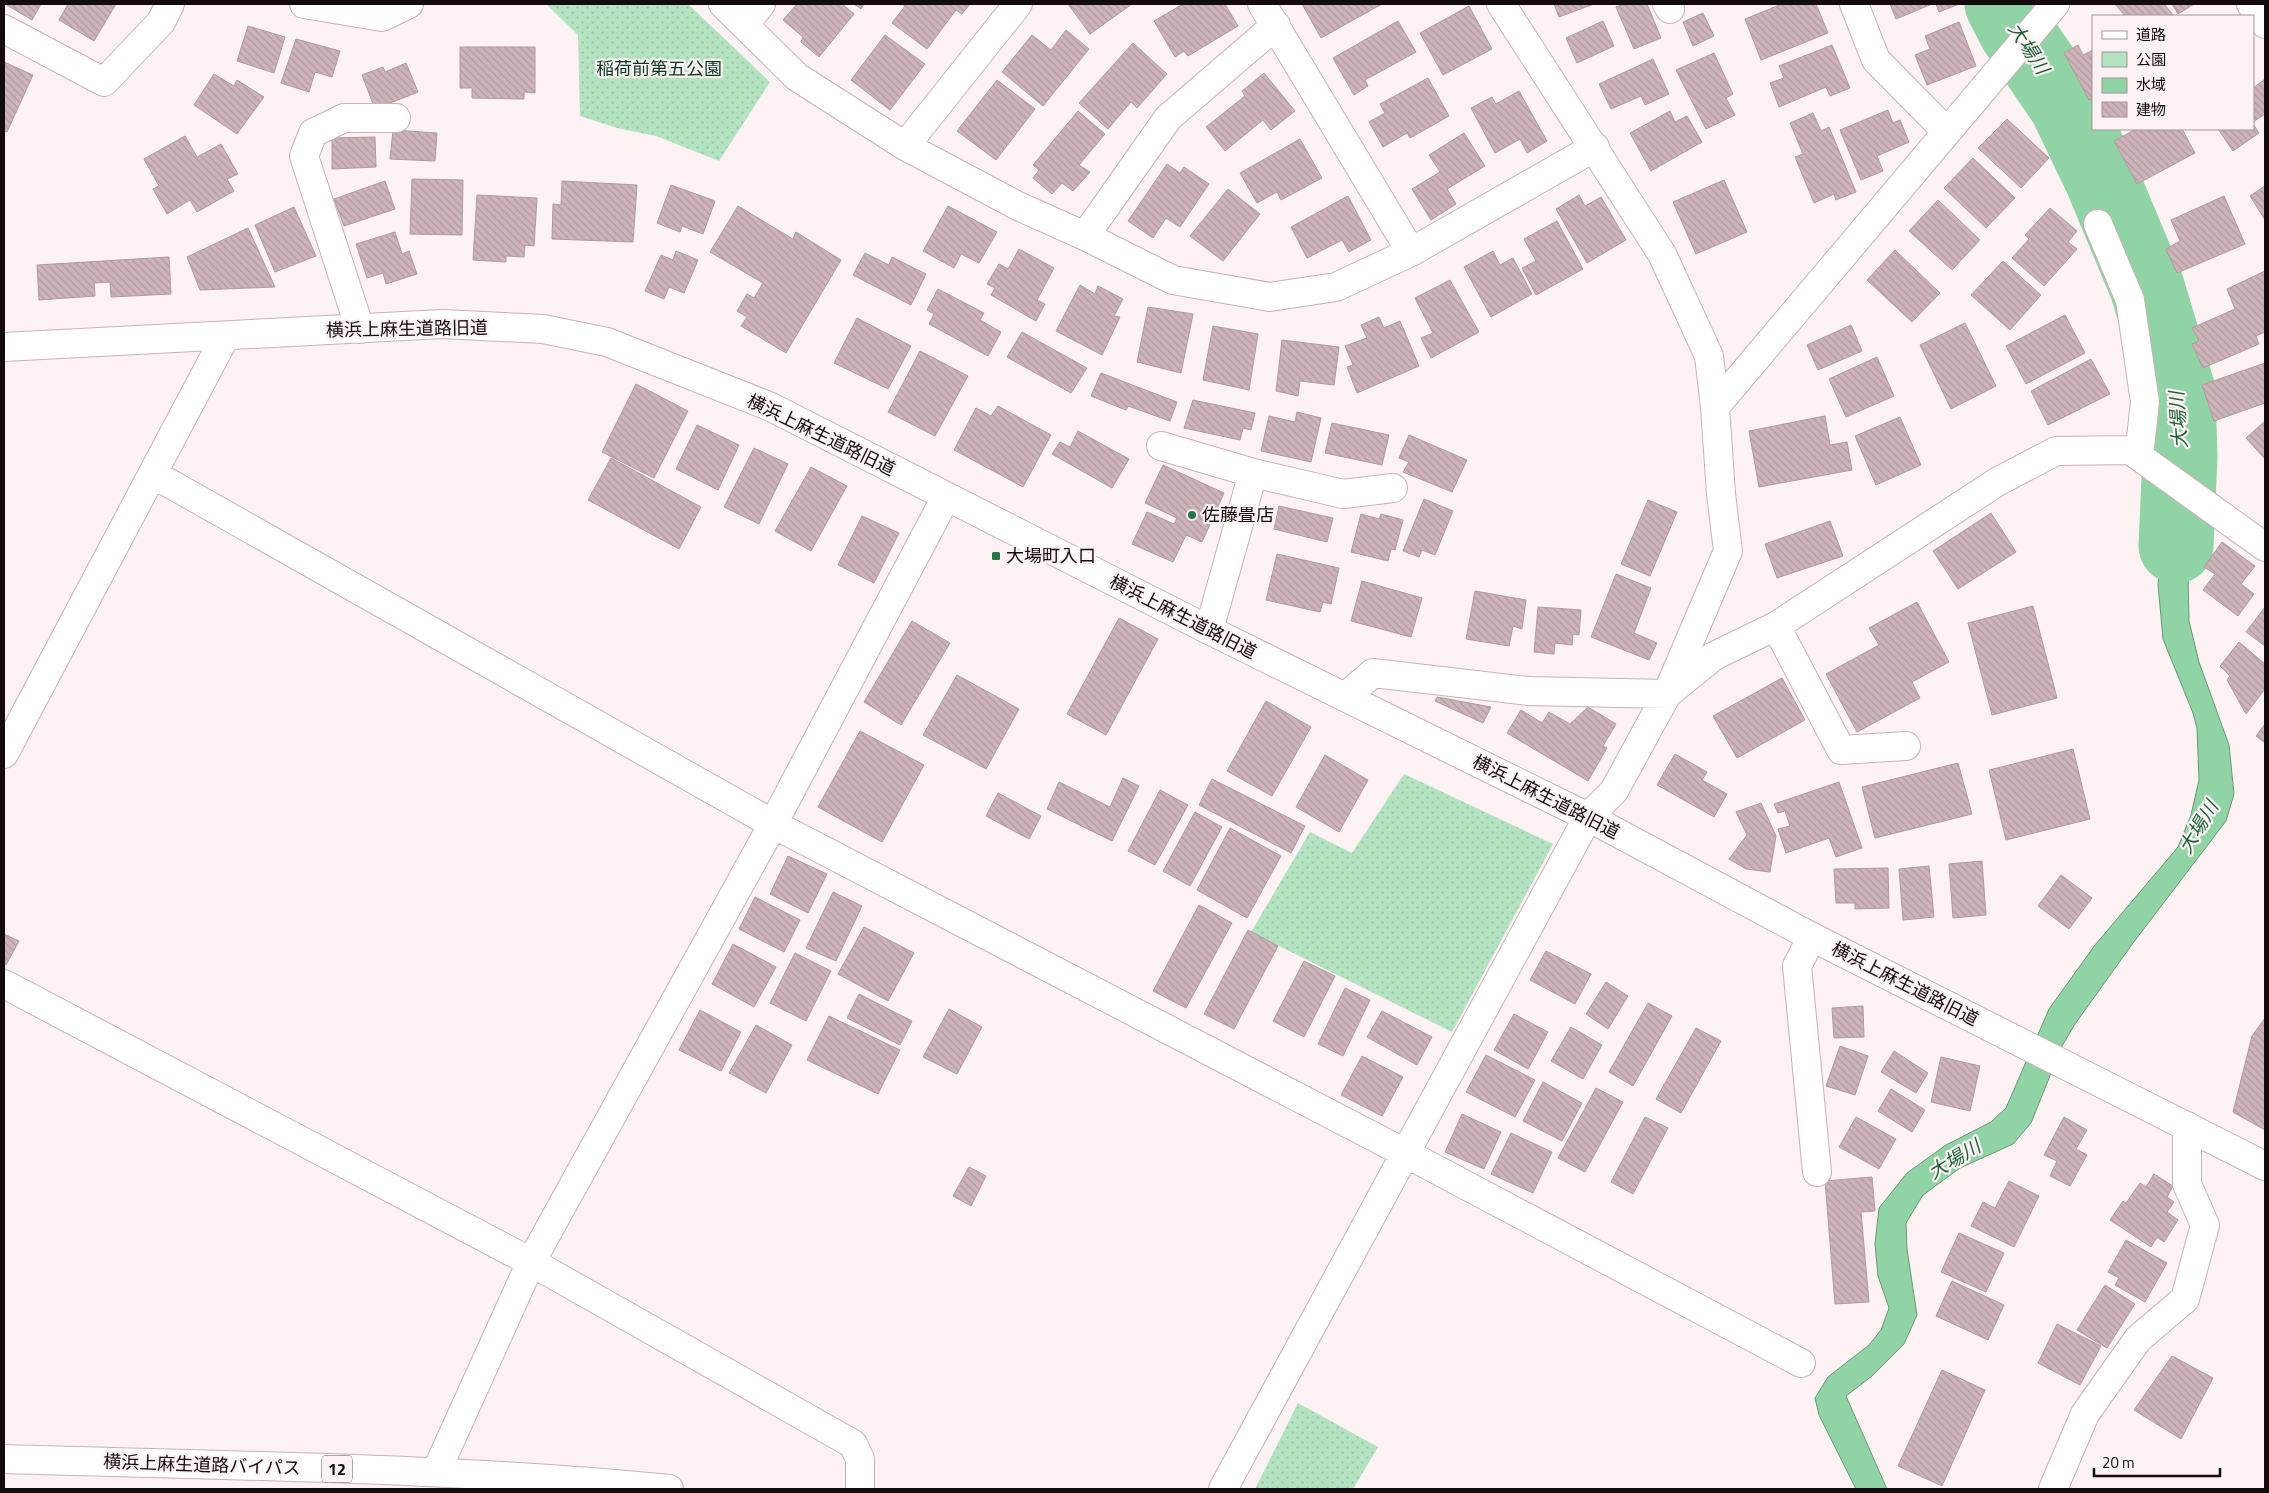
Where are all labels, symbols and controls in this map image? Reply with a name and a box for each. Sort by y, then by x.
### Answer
legend [2092,15,2254,130]
water label: 大場川 [2002,16,2058,81]
text: 道路 [2136,23,2166,46]
text: 公園 [2136,48,2166,71]
park label: 稲荷前第五公園 [596,55,722,82]
text: 水域 [2136,73,2166,96]
text: 建物 [2136,98,2166,121]
street label: 横浜上麻生道路旧道 [326,314,488,343]
street label: 横浜上麻生道路旧道 [742,387,900,482]
water label: 大場川 [2161,389,2194,449]
place label: 佐藤畳店 [1202,501,1274,528]
marker: 佐藤畳店 [1186,509,1198,521]
place label: 大場町入口 [1006,542,1096,569]
marker: 大場町入口 [990,550,1002,562]
street label: 横浜上麻生道路旧道 [1105,568,1262,665]
street label: 横浜上麻生道路旧道 [1468,748,1625,845]
water label: 大場川 [2170,793,2226,859]
street label: 横浜上麻生道路旧道 [1827,935,1984,1032]
water label: 大場川 [1922,1130,1987,1186]
scale bar [2094,1446,2220,1478]
street label: 横浜上麻生道路バイパス [103,1448,301,1481]
text: 20 m [2102,1451,2135,1474]
road number: 12 [322,1456,352,1482]

